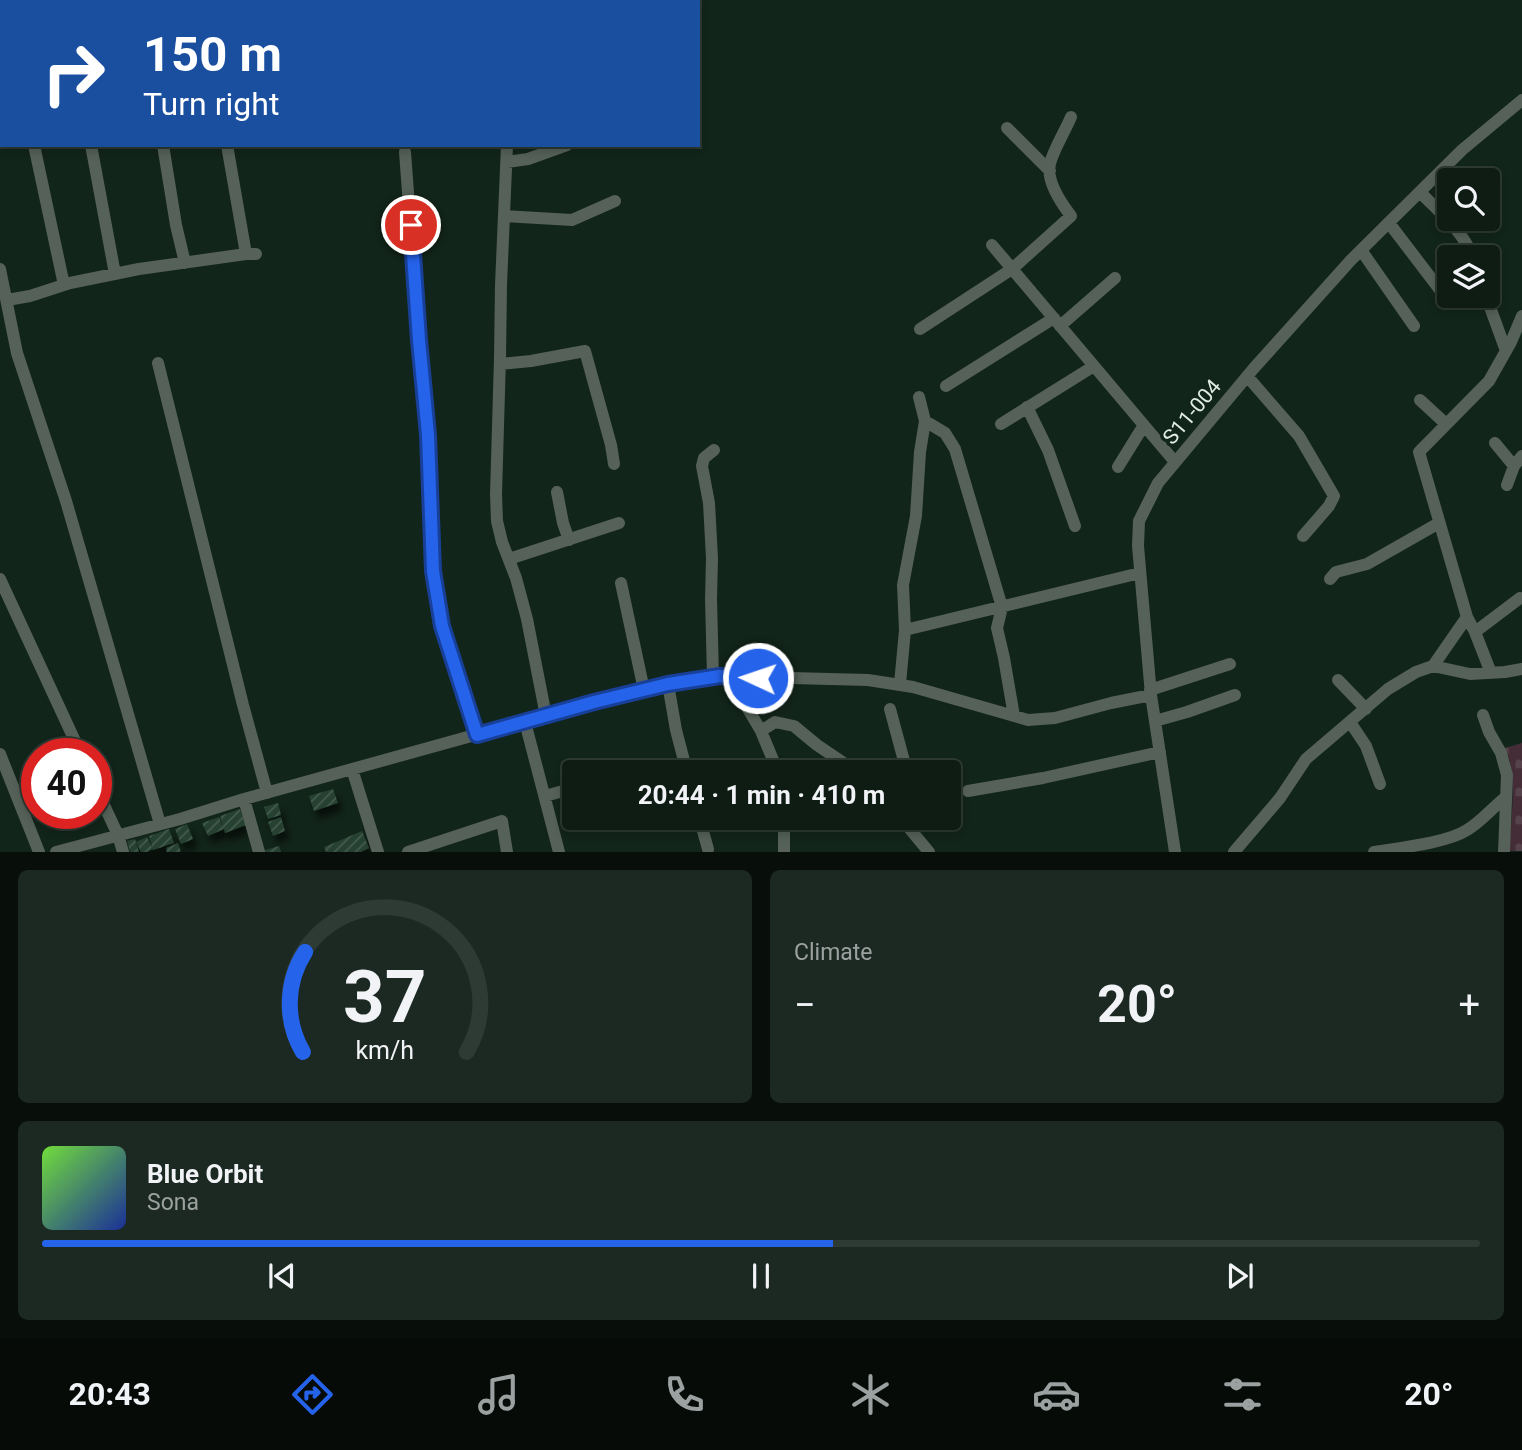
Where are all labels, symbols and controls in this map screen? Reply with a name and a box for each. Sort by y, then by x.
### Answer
text: 150 m [143,26,282,83]
icon: right [28,28,119,119]
text: Turn right [143,85,279,123]
map controls [1437,168,1500,308]
button: search [1437,168,1500,231]
pin [381,195,441,255]
icon: arrive [392,206,430,244]
button: layers [1437,245,1500,308]
street label: S11-004 [1158,375,1226,449]
position arrow [721,641,795,715]
speed limit sign: 40 [21,738,112,829]
text: 20:44 · 1 min · 410 m [638,780,885,810]
text: Climate [794,939,873,966]
text: 37 [343,955,427,1041]
text: 20° [1097,974,1177,1035]
text: − [794,983,816,1027]
text: + [1458,983,1480,1027]
text: km/h [356,1036,414,1065]
text: Blue Orbit [147,1159,263,1189]
text: Sona [147,1189,199,1216]
icon: previous [263,1257,301,1295]
icon: pause [742,1257,780,1295]
icon: next [1221,1257,1259,1295]
icon: directions [288,1370,337,1419]
icon: music [474,1370,523,1419]
icon: phone [660,1370,709,1419]
icon: climate [846,1370,895,1419]
icon: car [1032,1370,1081,1419]
icon: filters [1218,1370,1267,1419]
text: 20:43 [69,1375,151,1413]
text: 20° [1404,1375,1453,1413]

